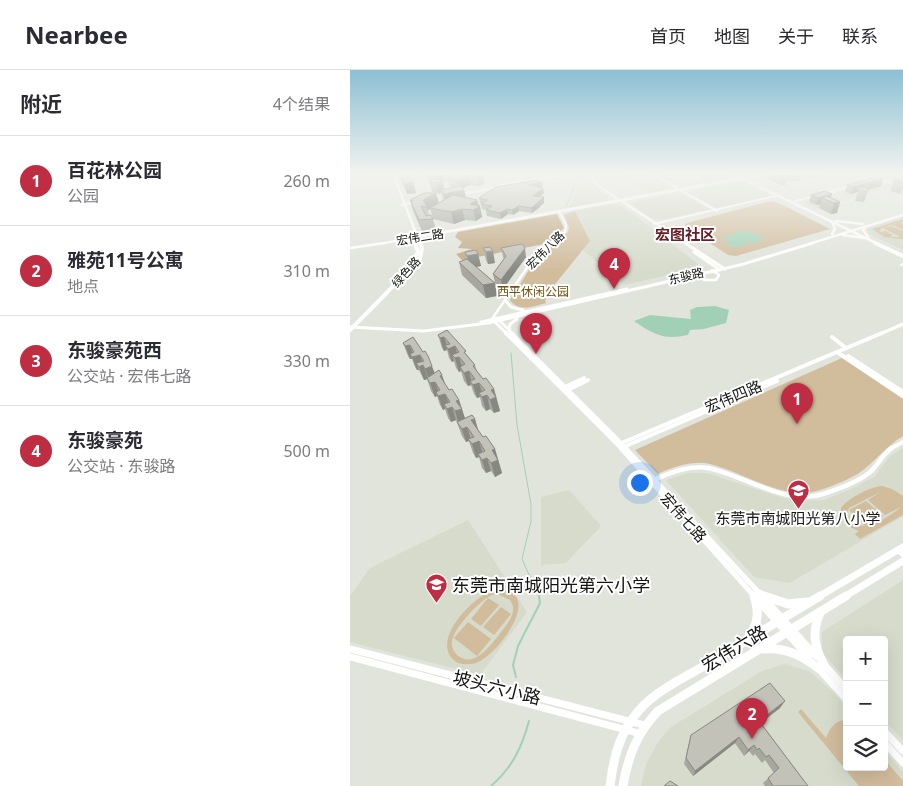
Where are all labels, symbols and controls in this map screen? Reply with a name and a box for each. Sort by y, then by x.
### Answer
text: Nearbee [25,18,128,51]
text: 首页 [650,24,686,48]
text: 地图 [714,24,750,48]
text: 关于 [778,24,814,48]
text: 联系 [842,24,878,48]
text: 附近 [20,90,62,118]
text: 4个结果 [273,93,330,115]
text: 百花林公园 [67,157,162,183]
text: 1 [31,170,41,192]
text: 260 m [283,170,330,192]
text: 公园 [67,185,99,207]
district label: 宏图社区 [655,224,715,244]
street label: 宏伟二路 [395,225,445,249]
street label: 宏伟八路 [522,227,568,273]
text: 雅苑11号公寓 [67,247,184,273]
pin: 4 [598,248,630,289]
street label: 绿色路 [388,253,424,291]
text: 2 [31,260,41,282]
text: 310 m [283,260,330,282]
street label: 东骏路 [667,264,705,288]
text: 地点 [67,275,99,297]
park label: 西平休闲公园 [497,283,569,300]
pin: 3 [520,313,552,354]
text: 东骏豪苑西 [67,337,162,363]
text: 3 [31,350,41,372]
text: 330 m [283,350,330,372]
text: 公交站 · 宏伟七路 [67,365,192,387]
street label: 宏伟四路 [701,375,765,417]
pin: 1 [781,383,813,424]
text: 东骏豪苑 [67,427,143,453]
text: 4 [31,440,41,462]
text: 500 m [283,440,330,462]
text: 公交站 · 东骏路 [67,455,176,477]
your location [627,470,653,496]
school or university icon: 东莞市南城阳光第八小学 [786,478,810,509]
street label: 宏伟七路 [656,488,712,546]
place label: 东莞市南城阳光第八小学 [715,508,881,528]
school or university icon: 东莞市南城阳光第六小学 [424,573,448,604]
place label: 东莞市南城阳光第六小学 [452,573,650,597]
street label: 宏伟六路 [697,619,771,677]
map controls [843,636,888,771]
button: + [843,636,888,681]
street label: 坡头六小路 [450,664,544,710]
button: − [843,681,888,726]
pin: 2 [736,698,768,739]
button: layers [843,726,888,771]

